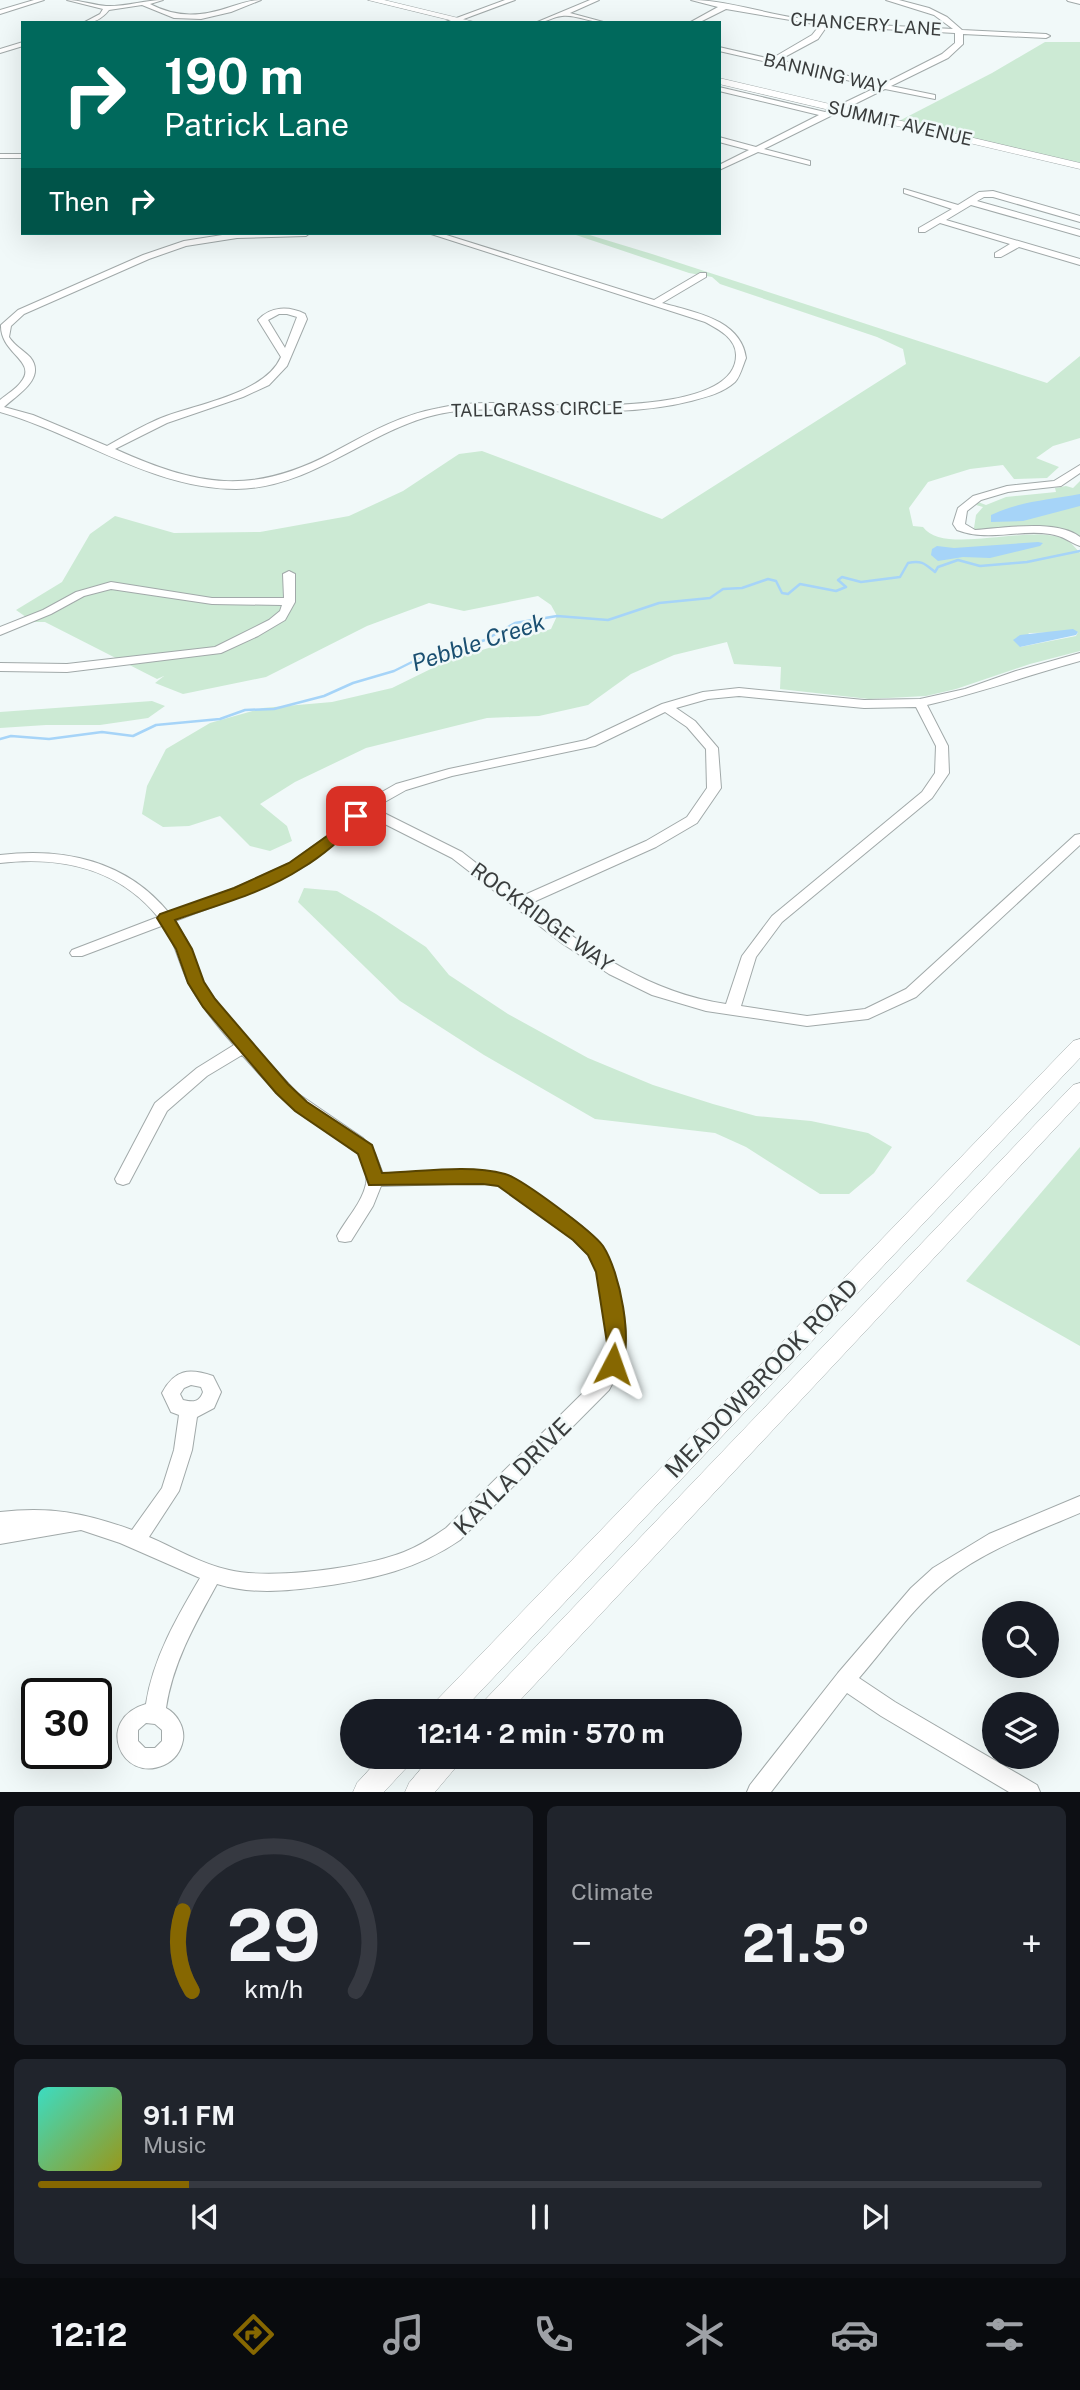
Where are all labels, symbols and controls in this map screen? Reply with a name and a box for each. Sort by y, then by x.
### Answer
street label: CHANCERY LANE [790,8,942,40]
text: 190 m [164,47,304,105]
icon: right [49,49,140,140]
street label: BANNING WAY [762,49,888,97]
street label: SUMMIT AVENUE [825,96,975,150]
text: Patrick Lane [164,106,349,143]
icon: right [123,182,161,220]
text: Then [49,186,109,217]
street label: TALLGRASS CIRCLE [451,397,623,421]
water label: Pebble Creek [408,608,549,676]
pin [326,786,386,846]
icon: arrive [337,797,375,835]
street label: ROCKRIDGE WAY [466,857,618,977]
street label: MEADOWBROOK ROAD [659,1273,863,1483]
position arrow [576,1327,650,1401]
street label: KAYLA DRIVE [448,1412,576,1540]
map controls [982,1601,1059,1769]
button: search [982,1601,1059,1678]
speed limit sign: 30 [21,1678,112,1769]
button: layers [982,1692,1059,1769]
text: 12:14 · 2 min · 570 m [417,1718,665,1749]
text: Climate [571,1878,653,1905]
text: 29 [226,1893,321,1978]
text: 21.5° [742,1913,871,1974]
text: − [571,1921,592,1966]
text: + [1021,1921,1042,1966]
text: km/h [244,1974,303,2004]
text: 91.1 FM [143,2100,235,2131]
text: Music [143,2131,207,2158]
icon: previous [186,2198,224,2236]
icon: pause [521,2198,559,2236]
icon: next [856,2198,894,2236]
icon: directions [229,2310,278,2359]
icon: music [379,2310,428,2359]
icon: phone [529,2310,578,2359]
icon: climate [680,2310,729,2359]
icon: car [830,2310,879,2359]
icon: filters [980,2310,1029,2359]
text: 12:12 [51,2316,127,2353]

